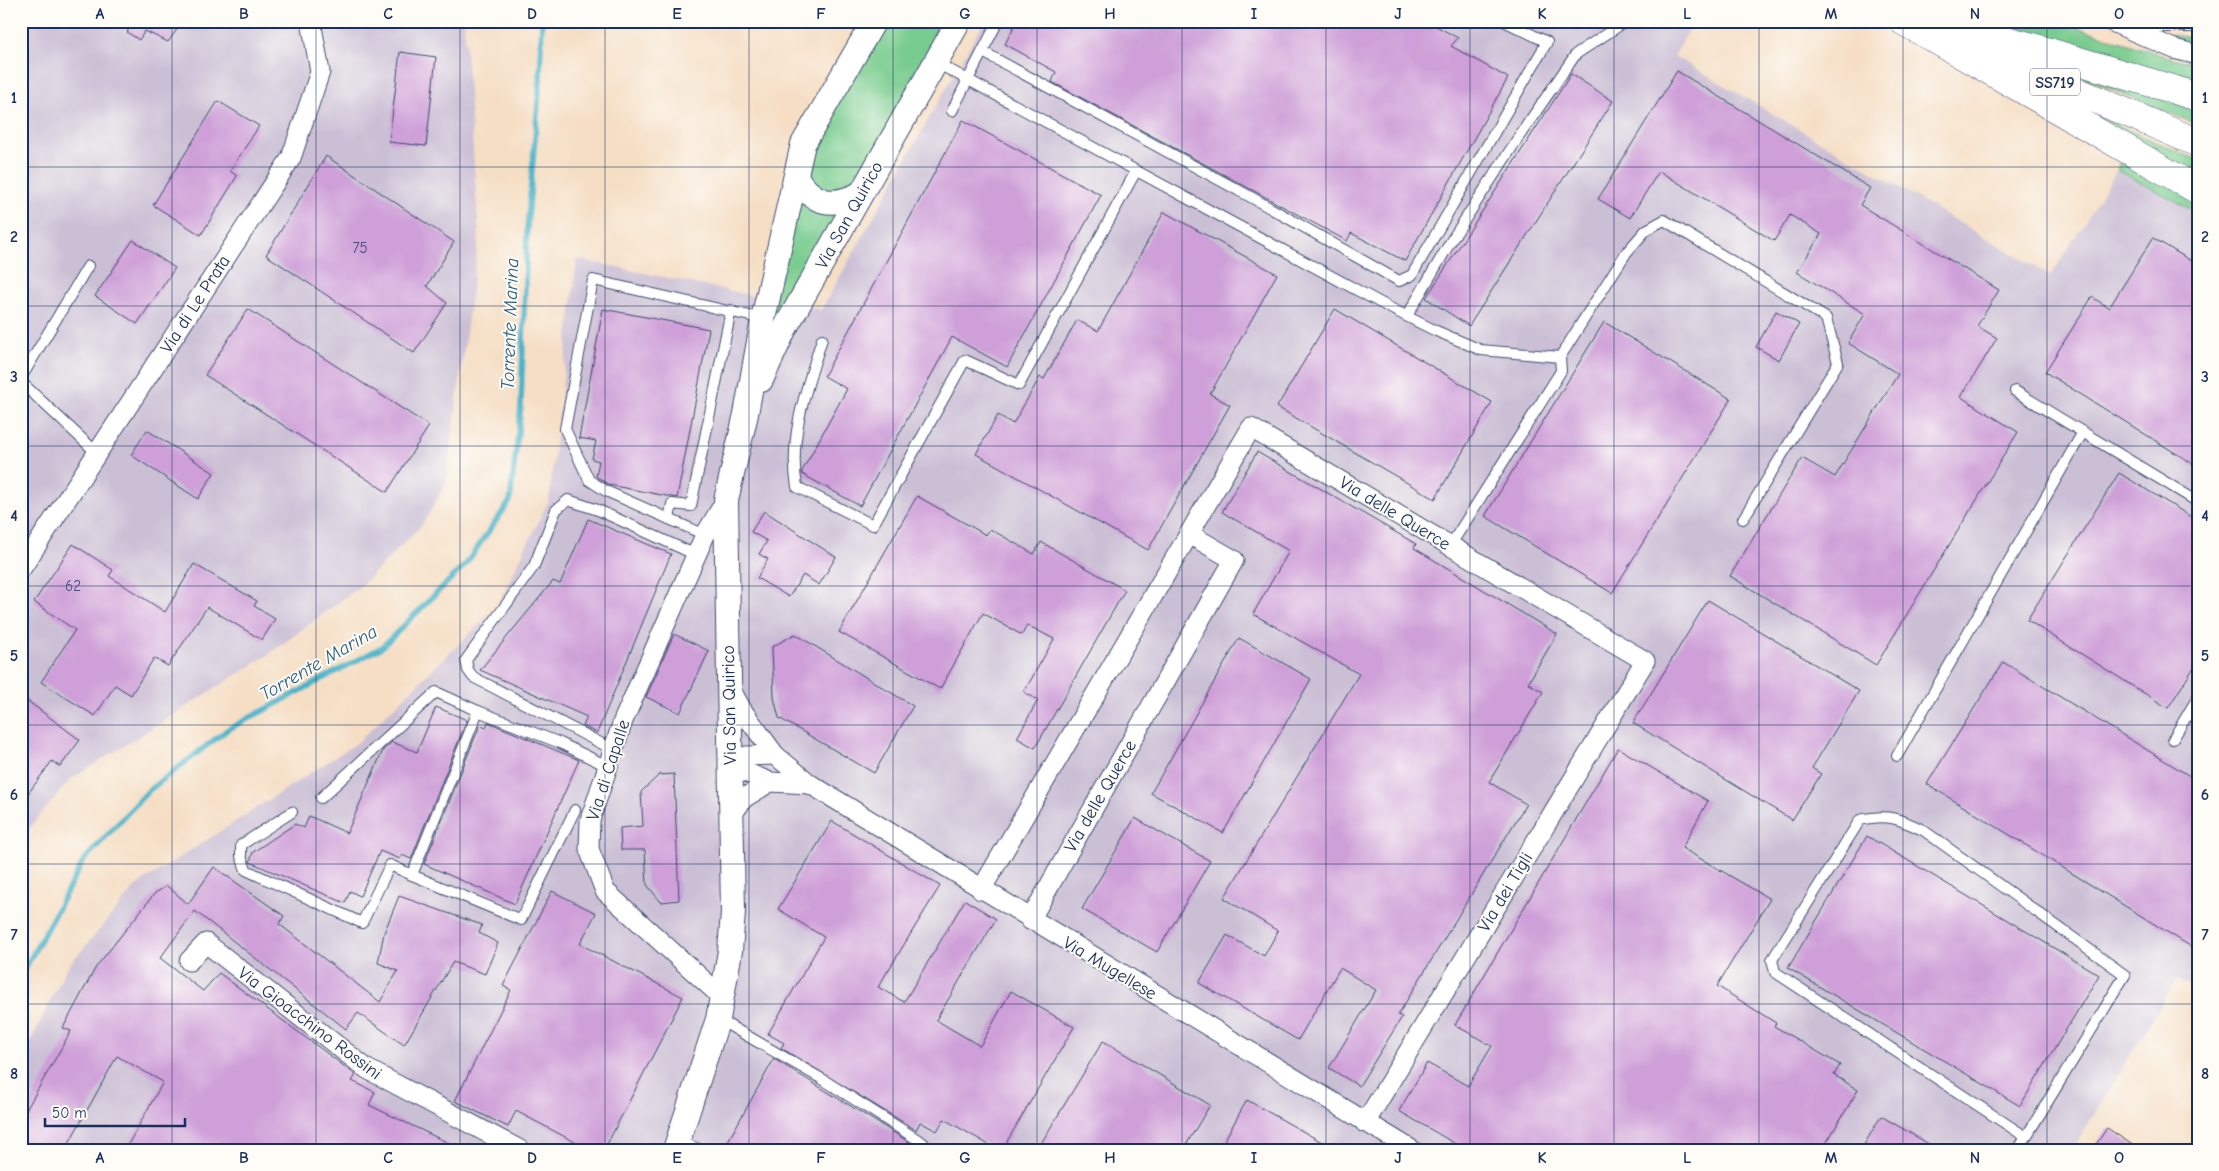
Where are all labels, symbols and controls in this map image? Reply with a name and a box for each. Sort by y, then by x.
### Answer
text: A [96,5,105,23]
text: B [239,5,249,23]
text: C [383,5,393,23]
text: D [527,5,537,23]
text: E [672,5,682,23]
text: F [816,5,826,23]
text: G [959,5,971,23]
text: H [1104,5,1116,23]
text: I [1251,5,1257,23]
text: J [1394,5,1402,23]
text: K [1537,5,1547,23]
text: L [1683,5,1691,23]
text: M [1825,5,1838,23]
text: N [1970,5,1980,23]
text: O [2114,5,2124,23]
road number: SS719 [2030,68,2080,95]
text: 1 [11,89,17,107]
text: 1 [2202,89,2208,107]
street label: Via San Quirico [811,158,888,273]
text: 2 [10,228,18,246]
text: 2 [2201,228,2209,246]
house number: 75 [352,239,368,257]
street label: Via di Le Prata [156,251,235,357]
water label: Torrente Marina [497,257,523,391]
text: 3 [10,368,18,386]
text: 3 [2201,368,2209,386]
street label: Via delle Querce [1335,472,1454,555]
text: 4 [10,507,18,525]
text: 4 [2201,507,2209,525]
house number: 62 [65,577,81,595]
water label: Torrente Marina [256,620,381,705]
street label: Via San Quirico [718,645,741,765]
text: 5 [10,647,18,665]
text: 5 [2201,647,2209,665]
street label: Via di Capalle [582,717,635,823]
street label: Via delle Querce [1060,737,1141,856]
text: 6 [10,786,18,804]
text: 6 [2201,786,2209,804]
street label: Via dei Tigli [1474,849,1537,936]
text: 7 [10,926,18,944]
text: 7 [2201,926,2209,944]
street label: Via Mugellese [1059,932,1160,1005]
street label: Via Gioacchino Rossini [234,963,386,1084]
text: 8 [10,1065,18,1083]
text: 8 [2201,1065,2209,1083]
scale bar [45,1096,185,1128]
text: 50 m [52,1104,87,1122]
text: A [96,1149,105,1167]
text: B [239,1149,249,1167]
text: C [383,1149,393,1167]
text: D [527,1149,537,1167]
text: E [672,1149,682,1167]
text: F [816,1149,826,1167]
text: G [959,1149,971,1167]
text: H [1104,1149,1116,1167]
text: I [1251,1149,1257,1167]
text: J [1394,1149,1402,1167]
text: K [1537,1149,1547,1167]
text: L [1683,1149,1691,1167]
text: M [1825,1149,1838,1167]
text: N [1970,1149,1980,1167]
text: O [2114,1149,2124,1167]

